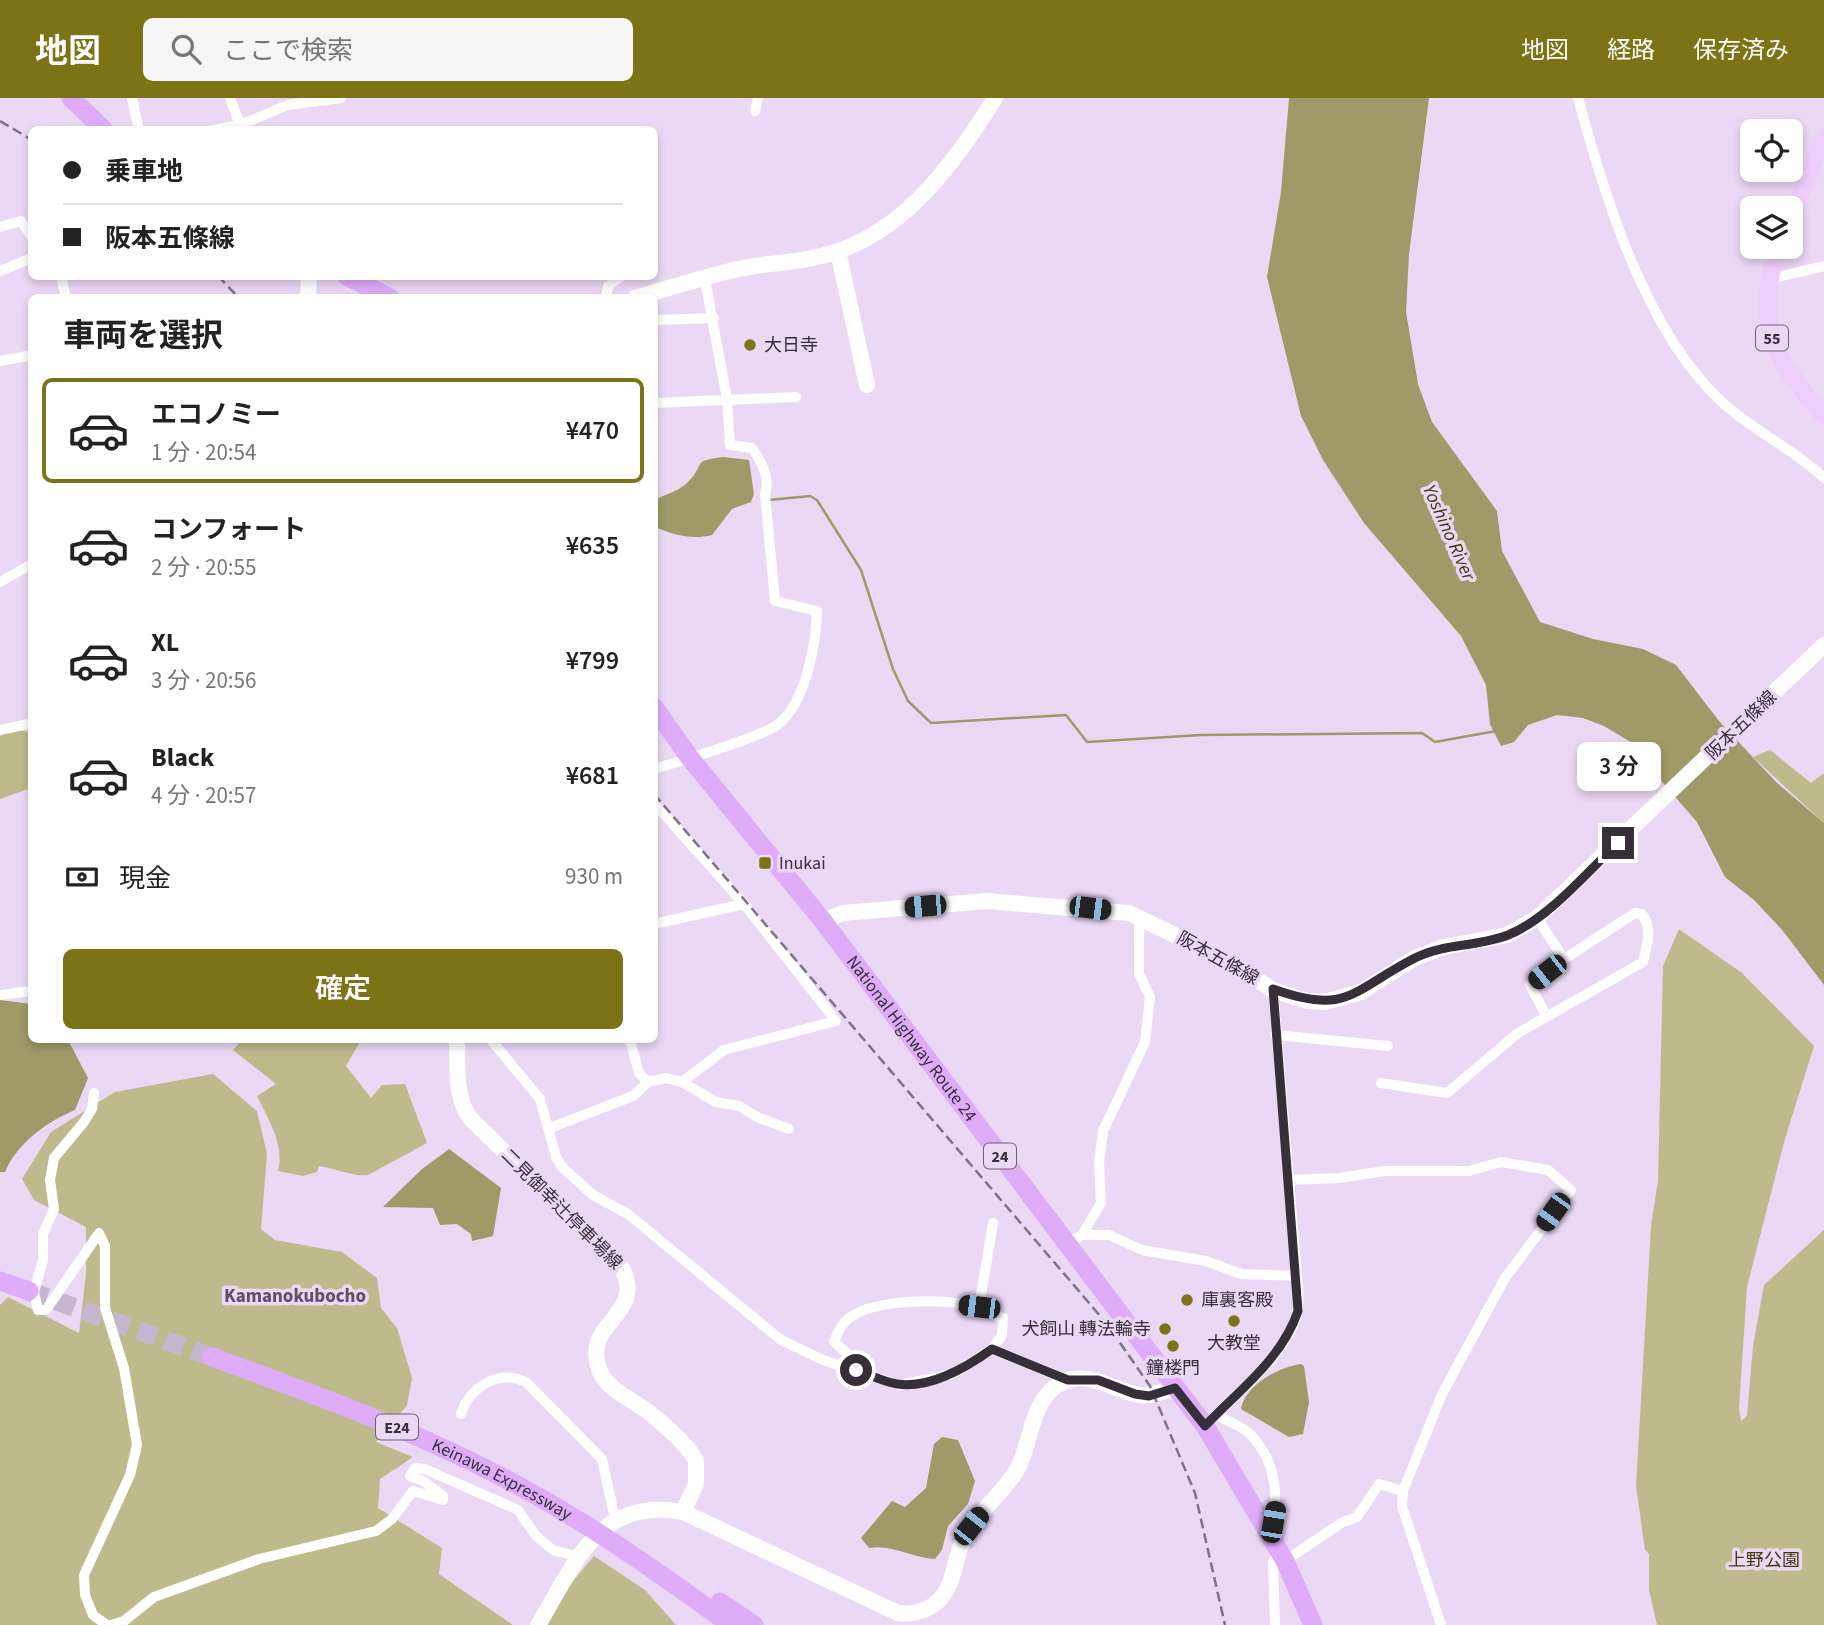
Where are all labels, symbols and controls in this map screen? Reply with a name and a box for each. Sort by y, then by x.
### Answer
search box [143,18,633,81]
text: 地図 [35,28,101,75]
icon: search [167,30,205,68]
text: ここで検索 [223,32,353,69]
text: 地図 [1521,33,1569,68]
text: 経路 [1607,33,1655,68]
text: 保存済み [1693,33,1789,68]
map controls [1740,119,1803,259]
button: locate [1740,119,1803,182]
text: 乗車地 [105,153,183,190]
button: layers [1740,196,1803,259]
text: 阪本五條線 [105,220,235,257]
text: 車両を選択 [63,313,223,359]
road number: 55 [1756,326,1788,350]
place label: 大日寺 [764,333,818,358]
marker: 大日寺 [742,337,758,353]
text: エコノミー [151,396,281,433]
icon: car [67,399,130,462]
text: ¥470 [566,412,619,449]
text: 1 分 · 20:54 [151,436,256,469]
water label: Yoshino River [1415,480,1482,586]
text: コンフォート [151,511,306,548]
icon: car [67,514,130,577]
text: ¥635 [566,527,619,564]
text: 2 分 · 20:55 [151,551,256,584]
text: XL [151,624,179,661]
icon: car [67,629,130,692]
text: ¥799 [566,642,619,679]
text: 3 分 · 20:56 [151,664,256,697]
street label: 阪本五條線 [1700,685,1782,766]
text: Black [151,739,214,776]
callout: 3 分 [1576,742,1660,790]
icon: car [67,744,130,807]
text: 3 分 [1599,750,1639,783]
text: ¥681 [566,757,619,794]
text: 4 分 · 20:57 [151,779,256,812]
route end [1602,827,1634,859]
place label: Inukai [779,851,826,876]
marker: Inukai [757,855,773,871]
icon: cash [63,858,101,896]
text: 現金 [119,860,171,897]
text: 930 m [565,860,623,893]
car [904,894,947,918]
car [1068,895,1113,921]
street label: 阪本五條線 [1172,926,1263,991]
button: 確定 [63,949,623,1029]
street label: National Highway Route 24 [840,950,983,1127]
car [1524,951,1571,993]
street label: 二見御幸辻停車場線 [496,1143,628,1275]
road number: 24 [984,1144,1016,1168]
car [1533,1189,1574,1235]
district label: Kamanokubocho [224,1283,366,1310]
place label: 庫裏客殿 [1201,1288,1273,1313]
marker: 庫裏客殿 [1179,1292,1195,1308]
car [957,1294,1002,1320]
marker: 大教堂 [1226,1313,1242,1329]
place label: 犬飼山 轉法輪寺 [1021,1317,1151,1342]
marker: 犬飼山 轉法輪寺 [1157,1321,1173,1337]
place label: 大教堂 [1207,1331,1261,1356]
marker: 鐘楼門 [1165,1338,1181,1354]
route start [840,1354,872,1386]
place label: 鐘楼門 [1146,1356,1200,1381]
road number: E24 [376,1414,418,1440]
street label: Keinawa Expressway [428,1433,577,1527]
car [1260,1499,1287,1545]
car [950,1503,993,1549]
park label: 上野公園 [1728,1548,1800,1573]

